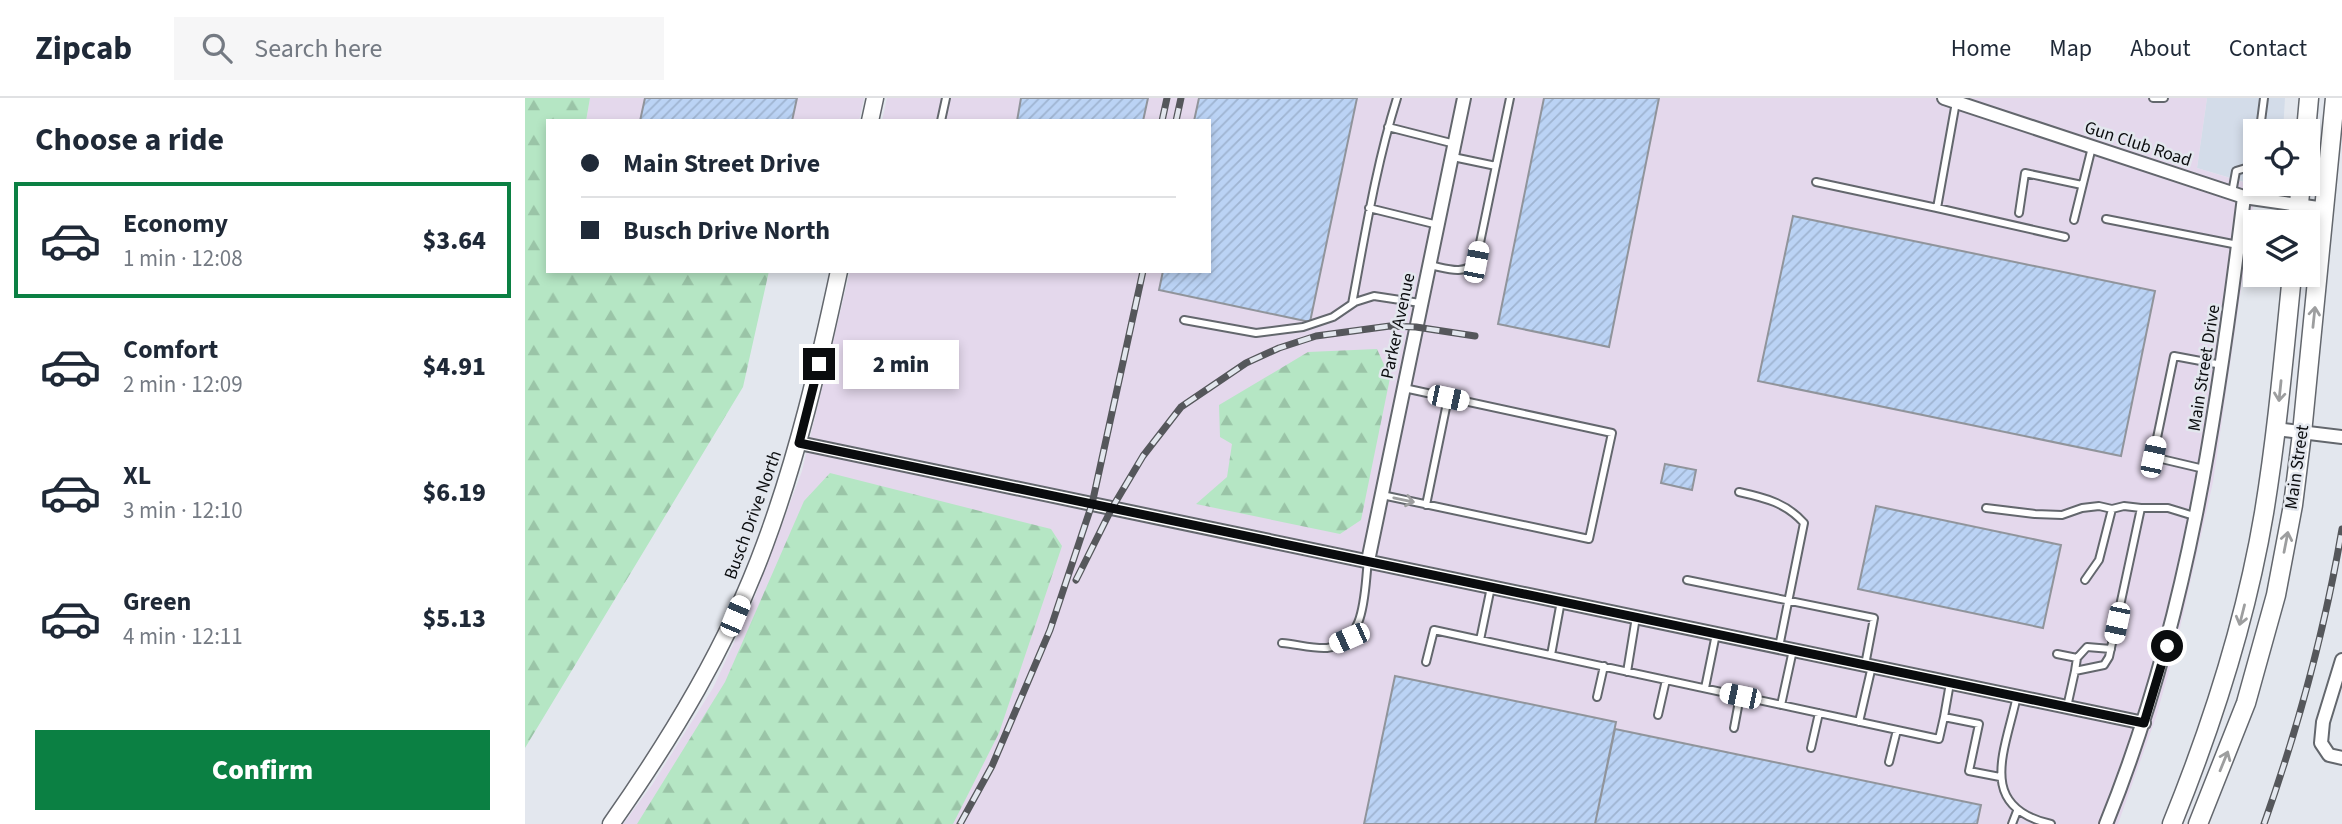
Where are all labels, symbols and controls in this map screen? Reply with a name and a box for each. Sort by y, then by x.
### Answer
search box [174,17,664,80]
text: Zipcab [35,25,132,72]
icon: search [198,29,236,67]
text: Search here [254,30,382,67]
text: Home [1951,31,2011,66]
text: Map [2049,31,2092,66]
text: About [2130,31,2191,66]
text: Contact [2229,31,2307,66]
street label: Gun Club Road [2081,115,2195,173]
text: Choose a ride [35,117,224,163]
map controls [2243,119,2320,287]
button: locate [2243,119,2320,196]
text: Main Street Drive [623,145,820,182]
text: Economy [123,205,228,242]
icon: car [39,209,102,272]
button: layers [2243,210,2320,287]
text: Busch Drive North [623,212,830,249]
text: $3.64 [422,222,486,259]
car [1462,239,1491,285]
text: 1 min · 12:08 [123,242,243,275]
street label: Parker Avenue [1375,271,1421,381]
street label: Main Street Drive [2182,303,2226,433]
one-way arrow [2308,306,2321,328]
text: Comfort [123,331,218,368]
icon: car [39,335,102,398]
callout: 2 min [843,340,959,388]
text: $4.91 [422,348,486,385]
route end [803,348,835,380]
text: 2 min [873,348,929,381]
text: 2 min · 12:09 [123,368,243,401]
one-way arrow [2273,380,2286,402]
car [1426,383,1471,413]
street label: Main Street [2279,423,2315,511]
car [2139,434,2168,480]
street label: Busch Drive North [718,447,788,583]
text: XL [123,457,151,494]
icon: car [39,461,102,524]
text: $6.19 [422,474,486,511]
one-way arrow [1392,493,1415,507]
text: 3 min · 12:10 [123,494,243,527]
one-way arrow [2280,531,2293,554]
text: Green [123,583,191,620]
icon: car [39,587,102,650]
car [718,593,753,639]
text: $5.13 [422,600,486,637]
car [2103,600,2132,646]
one-way arrow [2235,604,2248,626]
text: 4 min · 12:11 [123,620,243,653]
car [1326,620,1373,656]
route start [2151,630,2183,662]
car [1718,681,1763,711]
button: Confirm [35,730,490,810]
one-way arrow [2218,750,2231,772]

